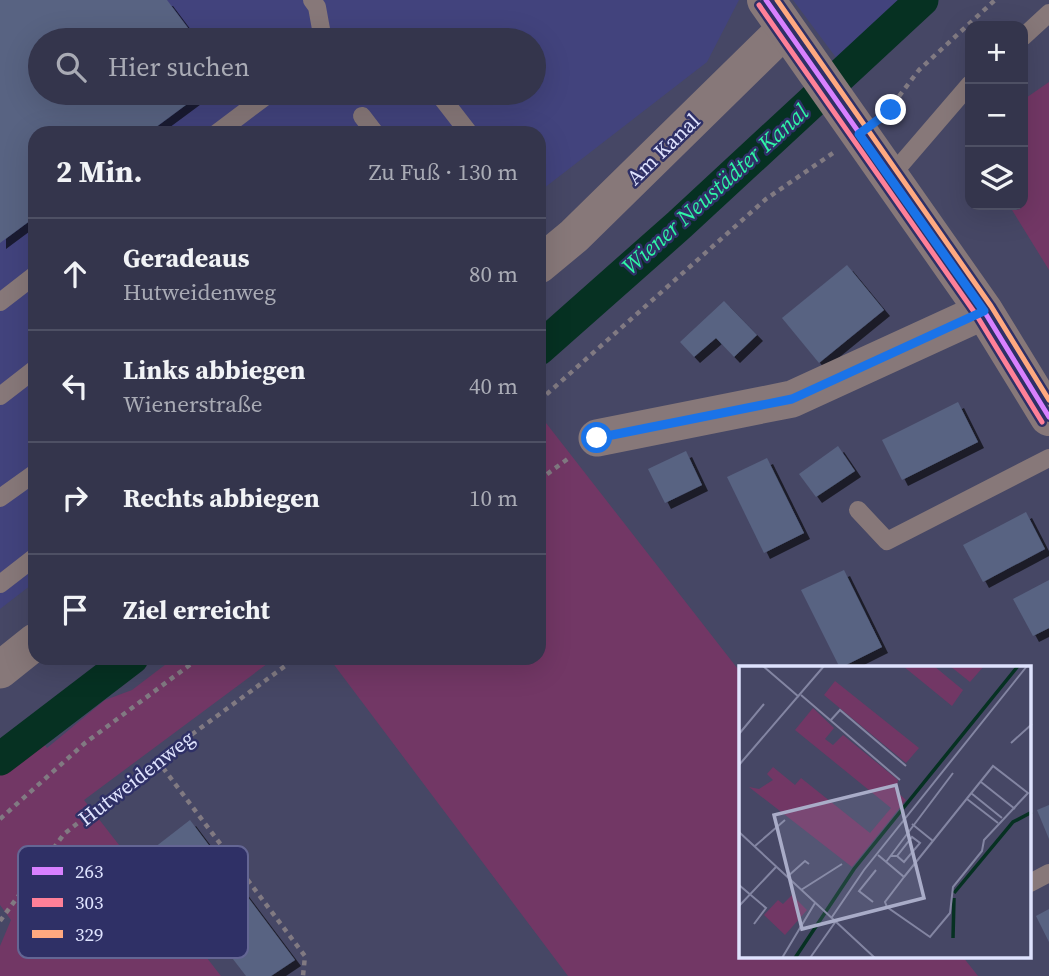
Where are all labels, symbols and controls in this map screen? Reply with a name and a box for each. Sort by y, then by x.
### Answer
map controls [965,21,1028,210]
button: + [965,21,1028,84]
search box [28,28,546,105]
icon: search [52,48,90,86]
text: Hier suchen [108,49,250,85]
button: − [965,84,1028,147]
route end [875,94,906,125]
water label: Wiener Neustädter Kanal [615,96,816,282]
street label: Am Kanal [620,107,706,191]
button: layers [965,147,1028,210]
text: 2 Min. [56,151,143,192]
text: Zu Fuß · 130 m [369,156,518,188]
text: Geradeaus [123,240,250,276]
icon: ahead [56,255,94,293]
text: 80 m [469,258,518,290]
text: Hutweidenweg [123,276,276,308]
text: Links abbiegen [123,352,306,388]
icon: left [56,367,94,405]
text: 40 m [469,370,518,402]
text: Wienerstraße [123,388,262,420]
route start [581,422,612,453]
icon: right [56,479,94,517]
text: Rechts abbiegen [123,480,320,516]
text: 10 m [469,482,518,514]
icon: arrive [56,591,94,629]
text: Ziel erreicht [123,592,270,628]
inset map [739,666,1032,958]
street label: Hutweidenweg [72,723,200,832]
legend [18,846,248,958]
text: 263 [75,858,104,884]
text: 303 [75,889,104,915]
text: 329 [75,921,104,947]

